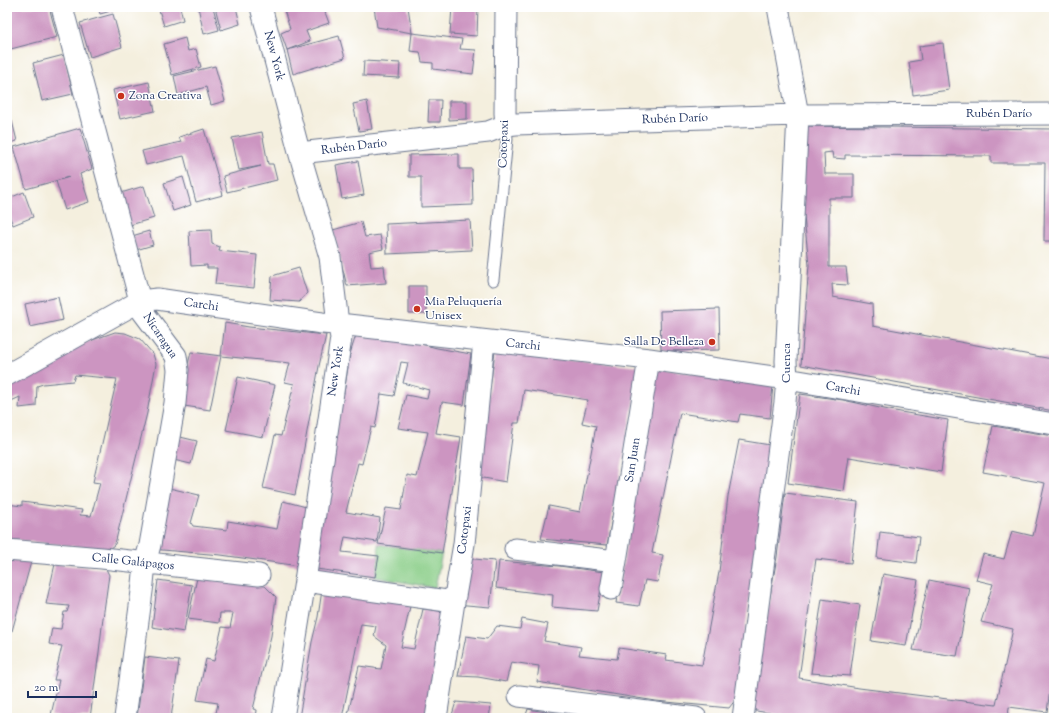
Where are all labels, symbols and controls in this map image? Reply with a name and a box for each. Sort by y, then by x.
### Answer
street label: New York [259,29,289,84]
place label: Zona Creativa [129,87,202,105]
marker: Zona Creativa [116,91,126,101]
street label: Rubén Darío [966,105,1033,123]
street label: Rubén Darío [642,109,709,129]
street label: Cotopaxi [494,119,514,169]
street label: Rubén Darío [320,134,388,160]
place label: Mia Peluquería Unisex [425,293,502,325]
street label: Carchi [182,294,220,316]
marker: Mia Peluquería Unisex [412,304,422,314]
street label: Nicaragua [138,309,182,363]
place label: Salla De Belleza [624,333,704,351]
street label: Carchi [505,334,542,356]
marker: Salla De Belleza [707,337,717,347]
street label: Cuenca [778,343,796,383]
street label: New York [323,344,349,398]
street label: Carchi [824,377,862,401]
street label: San Juan [621,436,645,484]
street label: Cotopaxi [453,504,477,555]
street label: Calle Galápagos [91,549,175,575]
scale bar [28,673,96,699]
text: 20 m [34,679,59,697]

